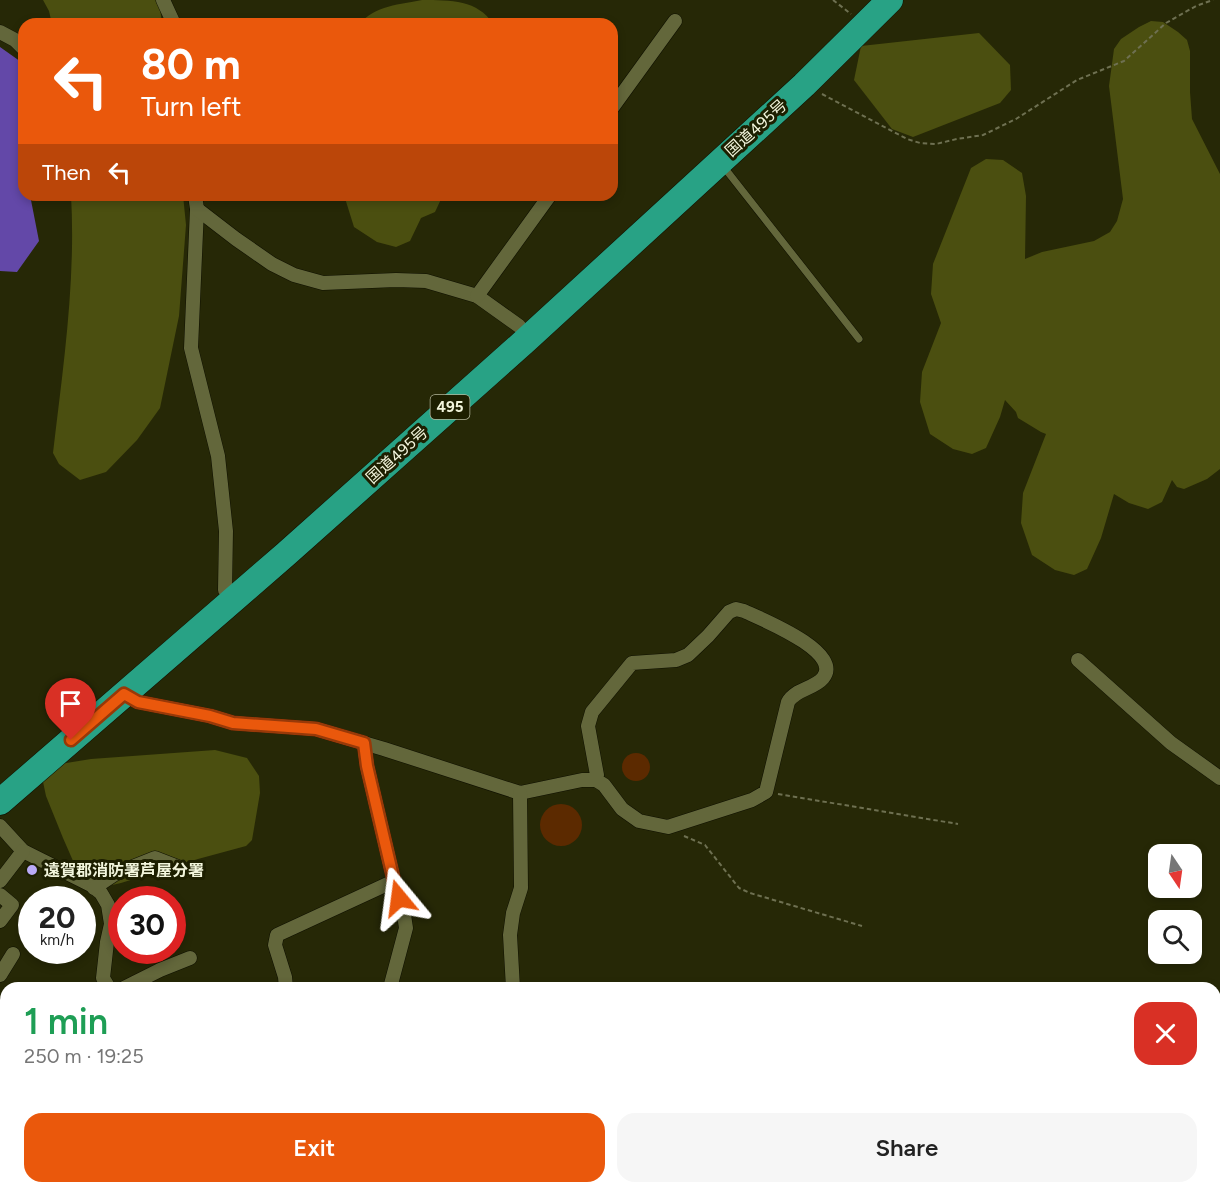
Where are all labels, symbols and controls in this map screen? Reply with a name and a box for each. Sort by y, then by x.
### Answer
text: 80 m [141,39,241,90]
icon: left [42,42,120,120]
text: Turn left [141,90,241,123]
street label: 国道495号 [721,95,791,161]
icon: left [103,156,136,189]
text: Then [42,159,91,186]
road number: 495 [430,395,470,419]
street label: 国道495号 [362,422,432,488]
pin [45,678,96,740]
icon: arrive [54,687,87,720]
north arrow [1148,844,1202,898]
map controls [1148,844,1202,964]
place label: 遠賀郡消防署芦屋分署 [44,861,204,880]
marker: 遠賀郡消防署芦屋分署 [25,863,39,877]
position arrow [367,866,431,930]
speed limit sign: 30 [108,886,186,964]
text: 20 [39,899,75,936]
button: search [1148,910,1202,964]
text: km/h [40,931,74,949]
text: 1 min [24,1000,108,1043]
button: close [1134,1002,1197,1065]
text: 250 m · 19:25 [24,1044,144,1068]
button: Exit [24,1113,605,1182]
button: Share [617,1113,1197,1182]

